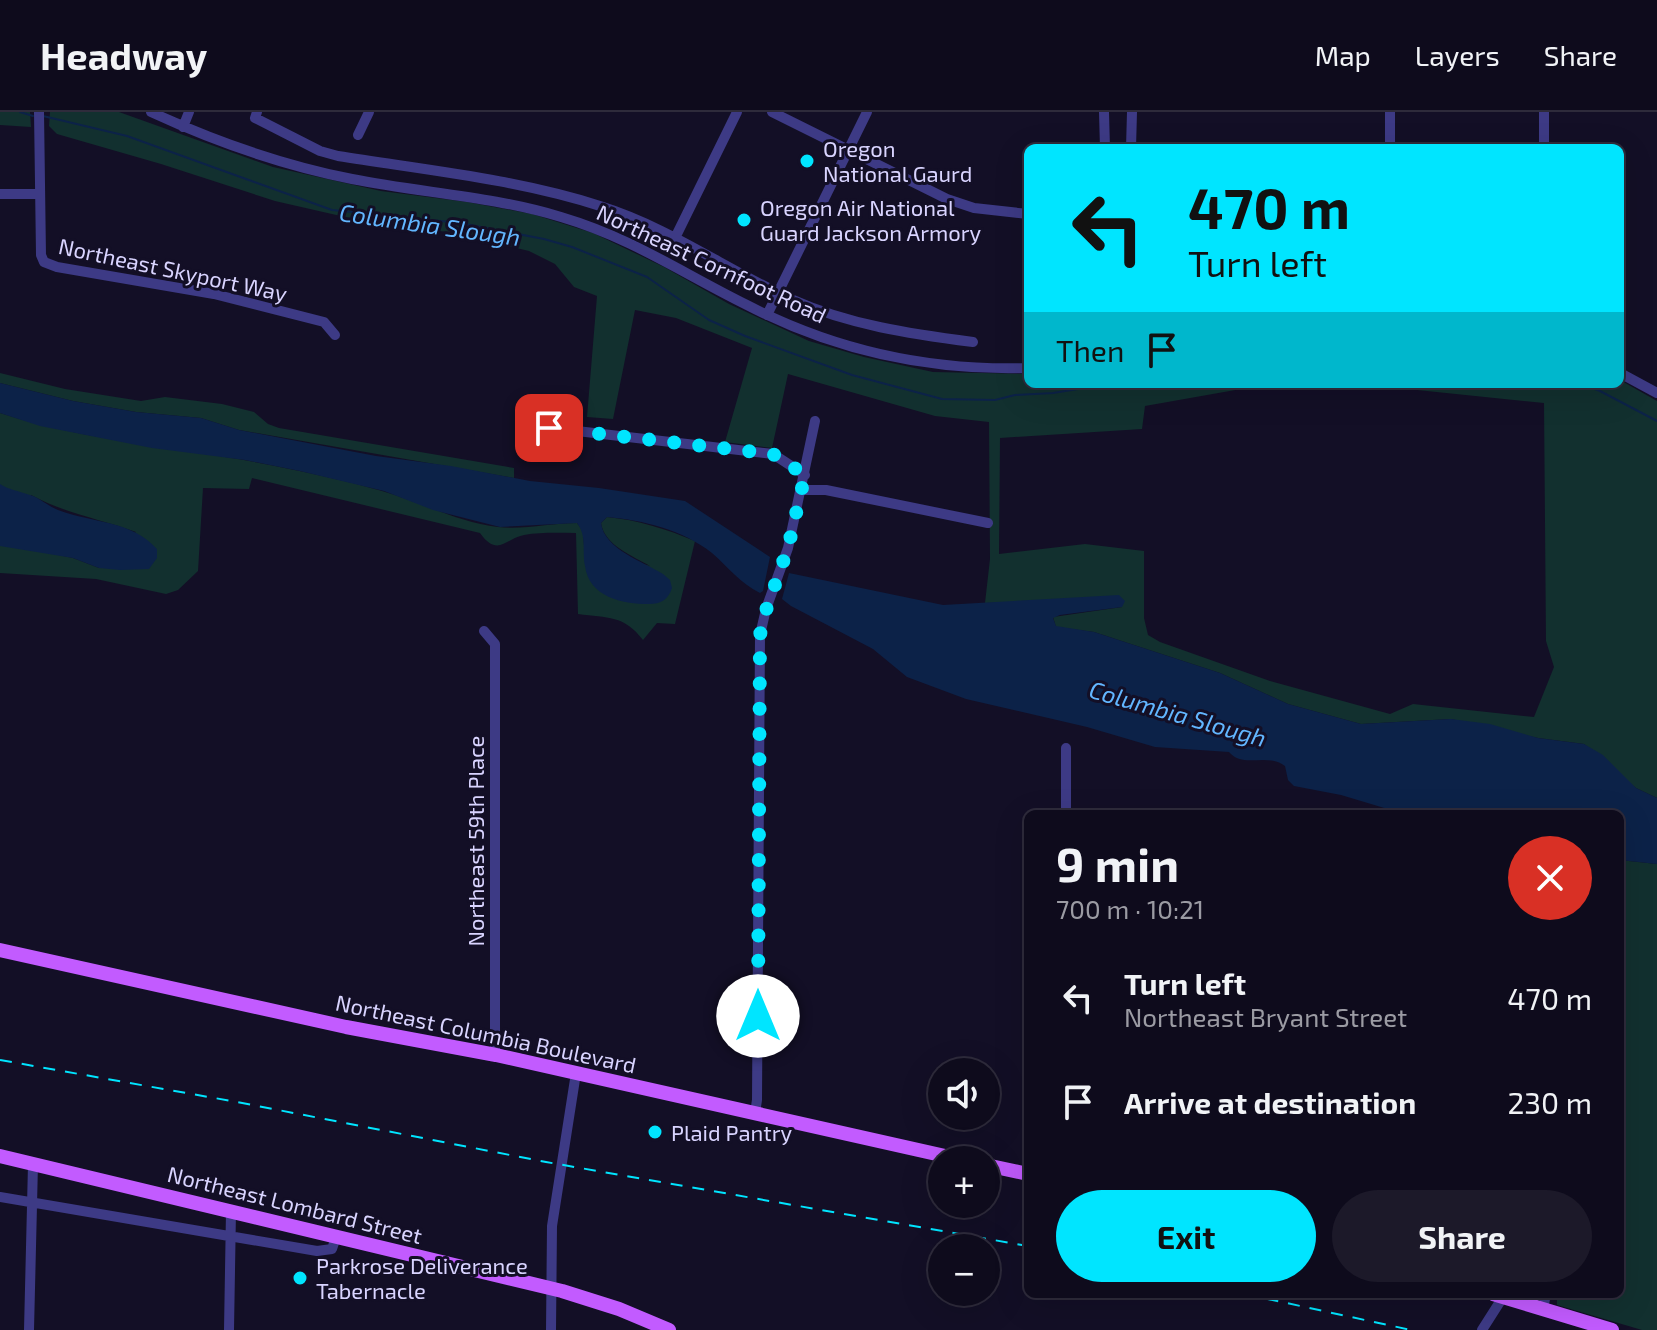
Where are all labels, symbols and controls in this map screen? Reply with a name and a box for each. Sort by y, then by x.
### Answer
text: Headway [40,32,207,78]
text: Map [1315,38,1371,72]
text: Layers [1415,38,1500,72]
text: Share [1544,38,1617,72]
place label: Oregon National Gaurd [823,135,972,186]
marker: Oregon National Gaurd [798,152,816,170]
text: 470 m [1188,173,1350,240]
icon: left [1056,176,1160,280]
place label: Oregon Air National Guard Jackson Armory [760,194,982,245]
water label: Columbia Slough [338,197,522,251]
street label: Northeast Cornfoot Road [593,198,831,328]
marker: Oregon Air National Guard Jackson Armory [735,211,753,229]
street label: Northeast Skyport Way [56,232,290,306]
text: Turn left [1188,241,1327,284]
icon: arrive [1140,328,1184,372]
text: Then [1056,332,1124,368]
pin [515,394,583,462]
icon: arrive [527,406,571,450]
water label: Columbia Slough [1086,674,1270,752]
street label: Northeast 59th Place [462,736,488,946]
text: 9 min [1056,834,1179,892]
button: close [1508,836,1592,920]
text: 700 m · 10:21 [1056,893,1204,924]
text: Turn left [1124,965,1246,1001]
position arrow [716,974,800,1058]
icon: left [1056,976,1100,1020]
text: 470 m [1507,980,1592,1016]
street label: Northeast Columbia Boulevard [333,988,639,1078]
text: Northeast Bryant Street [1124,1001,1407,1032]
map controls [928,1058,1000,1306]
button: sound [928,1058,1000,1130]
icon: arrive [1056,1080,1100,1124]
text: Arrive at destination [1124,1084,1416,1120]
text: 230 m [1507,1084,1592,1120]
place label: Plaid Pantry [671,1119,793,1145]
marker: Plaid Pantry [646,1123,664,1141]
button: + [928,1146,1000,1218]
street label: Northeast Lombard Street [165,1160,425,1248]
button: Exit [1056,1190,1316,1282]
button: Share [1332,1190,1592,1282]
button: − [928,1234,1000,1306]
place label: Parkrose Deliverance Tabernacle [316,1252,528,1303]
marker: Parkrose Deliverance Tabernacle [291,1269,309,1287]

